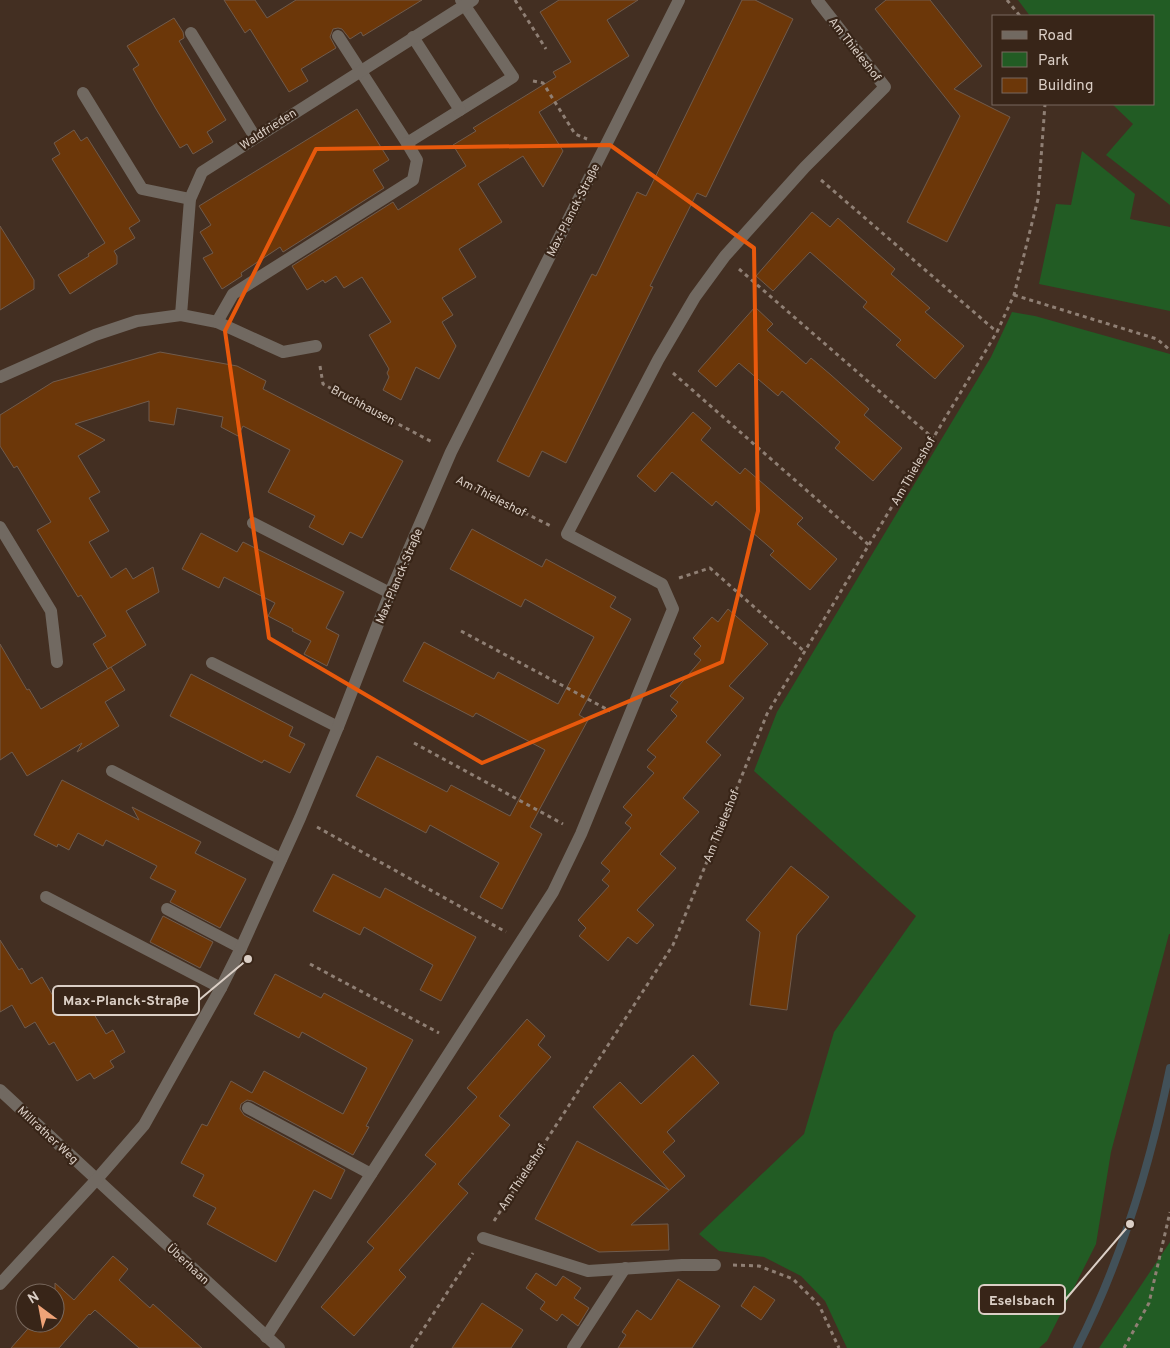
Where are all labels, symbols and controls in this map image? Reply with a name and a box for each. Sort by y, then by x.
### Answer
street label: Am Thieleshof [824,15,884,85]
legend [992,15,1155,105]
text: Road [1038,27,1073,46]
text: Park [1038,52,1069,71]
text: Building [1038,77,1093,96]
street label: Waldfrieden [237,106,300,154]
street label: Max-Planck-Straße [544,161,604,260]
street label: Bruchhausen [328,382,397,430]
street label: Am Thieleshof [888,434,940,509]
street label: Am Thieleshof [453,472,528,521]
street label: Max-Planck-Straße [373,526,427,627]
street label: Am Thieleshof [700,788,744,865]
callout: Max-Planck-Straße [53,986,199,1015]
text: Max-Planck-Straße [63,993,189,1010]
street label: Millrather Weg [13,1103,81,1168]
street label: Am Thieleshof [495,1141,550,1214]
street label: Überhaan [163,1241,212,1289]
north arrow [15,1283,65,1333]
callout: Eselsbach [979,1285,1065,1314]
text: N [25,1288,43,1308]
text: Eselsbach [989,1293,1055,1310]

